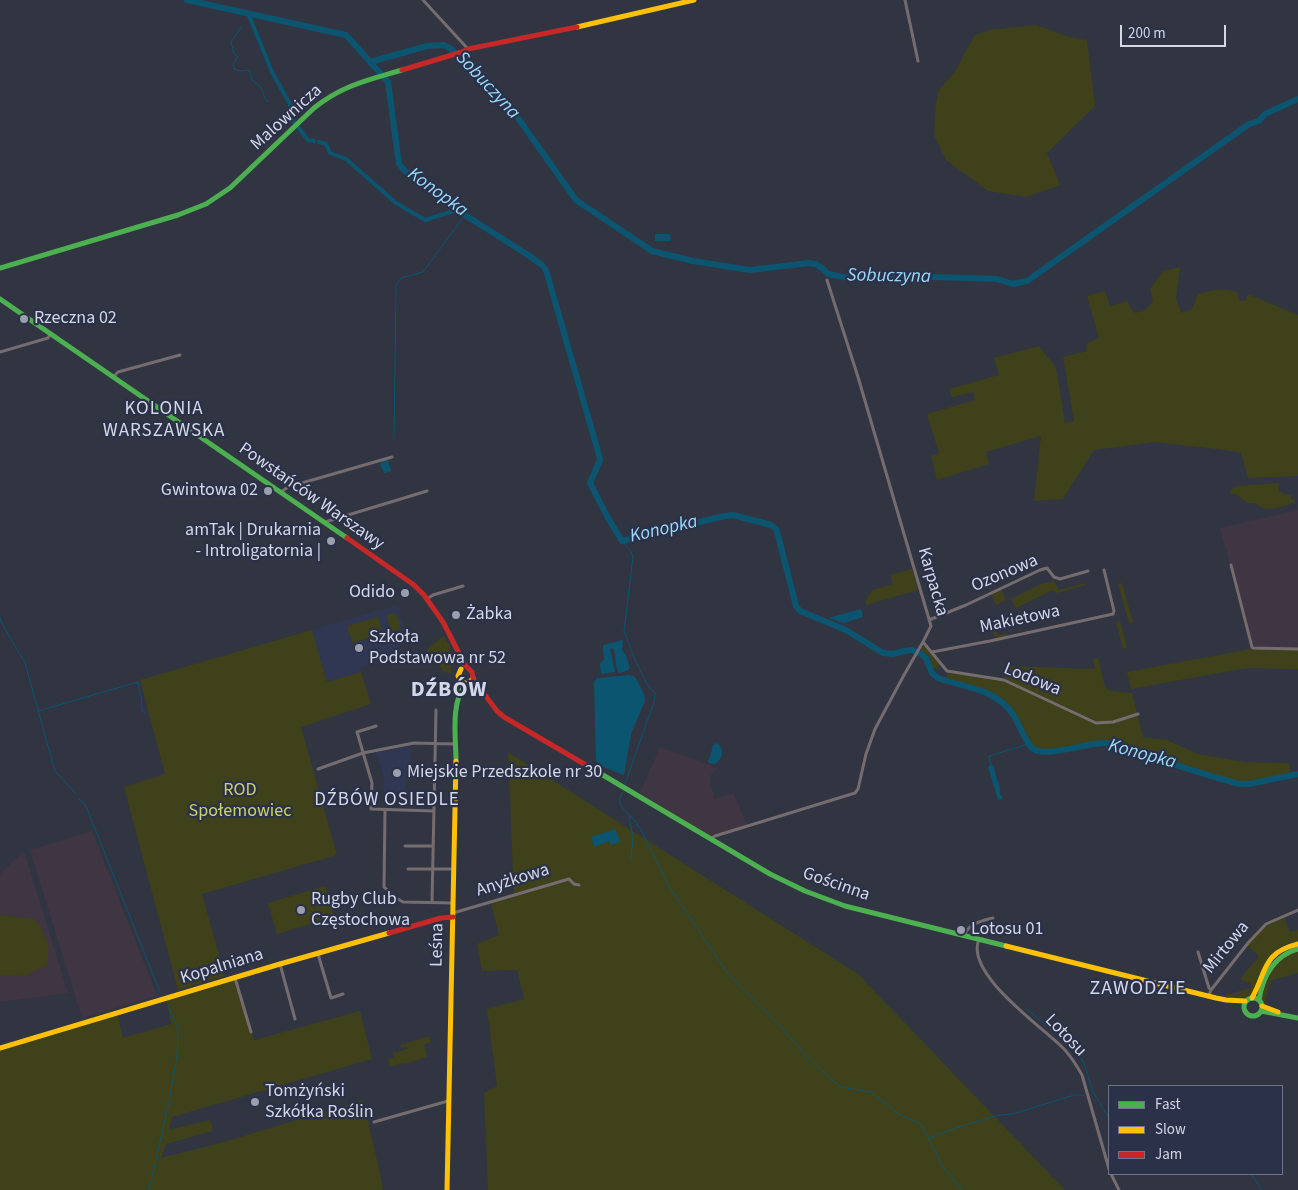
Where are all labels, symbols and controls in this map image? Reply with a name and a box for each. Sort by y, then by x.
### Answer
scale bar [1123,15,1229,47]
text: 200 m [1128,23,1166,44]
water label: Sobuczyna [450,47,524,125]
street label: Malownicza [247,80,327,156]
water label: Konopka [402,164,472,222]
water label: Sobuczyna [847,265,931,289]
place label: Rzeczna 02 [34,308,117,330]
marker: Rzeczna 02 [18,313,30,325]
district label: KOLONIA WARSZAWSKA [102,399,226,443]
street label: Powstańców Warszawy [234,439,388,555]
place label: Gwintowa 02 [161,480,258,502]
marker: Gwintowa 02 [262,485,274,497]
water label: Konopka [628,511,700,549]
place label: amTak | Drukarnia - Introligatornia | [185,520,321,562]
marker: amTak | Drukarnia - Introligatornia | [325,535,337,547]
street label: Karpacka [912,545,952,619]
street label: Ozonowa [968,550,1042,598]
place label: Odido [349,582,395,604]
marker: Odido [399,587,411,599]
street label: Makietowa [978,601,1062,639]
place label: Żabka [466,604,512,626]
marker: Żabka [450,609,462,621]
place label: Szkoła Podstawowa nr 52 [369,627,506,670]
marker: Szkoła Podstawowa nr 52 [353,642,365,654]
street label: Lodowa [1000,659,1064,701]
district label: DŹBÓW [410,678,488,704]
water label: Konopka [1106,735,1178,775]
place label: Miejskie Przedszkole nr 30 [407,762,602,784]
marker: Miejskie Przedszkole nr 30 [391,767,403,779]
park label: ROD Społemowiec [189,780,291,822]
district label: DŹBÓW OSIEDLE [313,790,461,812]
street label: Anyżkowa [474,860,552,902]
street label: Gościnna [800,863,872,907]
place label: Rugby Club Częstochowa [311,889,410,932]
marker: Rugby Club Częstochowa [295,904,307,916]
street label: Mirtowa [1199,917,1255,979]
place label: Lotosu 01 [971,919,1043,941]
street label: Leśna [427,923,449,967]
marker: Lotosu 01 [955,924,967,936]
street label: Kopalniana [178,944,266,990]
district label: ZAWODZIE [1089,978,1187,1002]
street label: Lotosu [1040,1010,1090,1062]
place label: Tomżyński Szkółka Roślin [265,1081,374,1124]
legend [1108,1085,1283,1175]
text: Fast [1155,1094,1181,1115]
marker: Tomżyński Szkółka Roślin [249,1096,261,1108]
text: Slow [1155,1119,1186,1140]
text: Jam [1155,1144,1182,1165]

